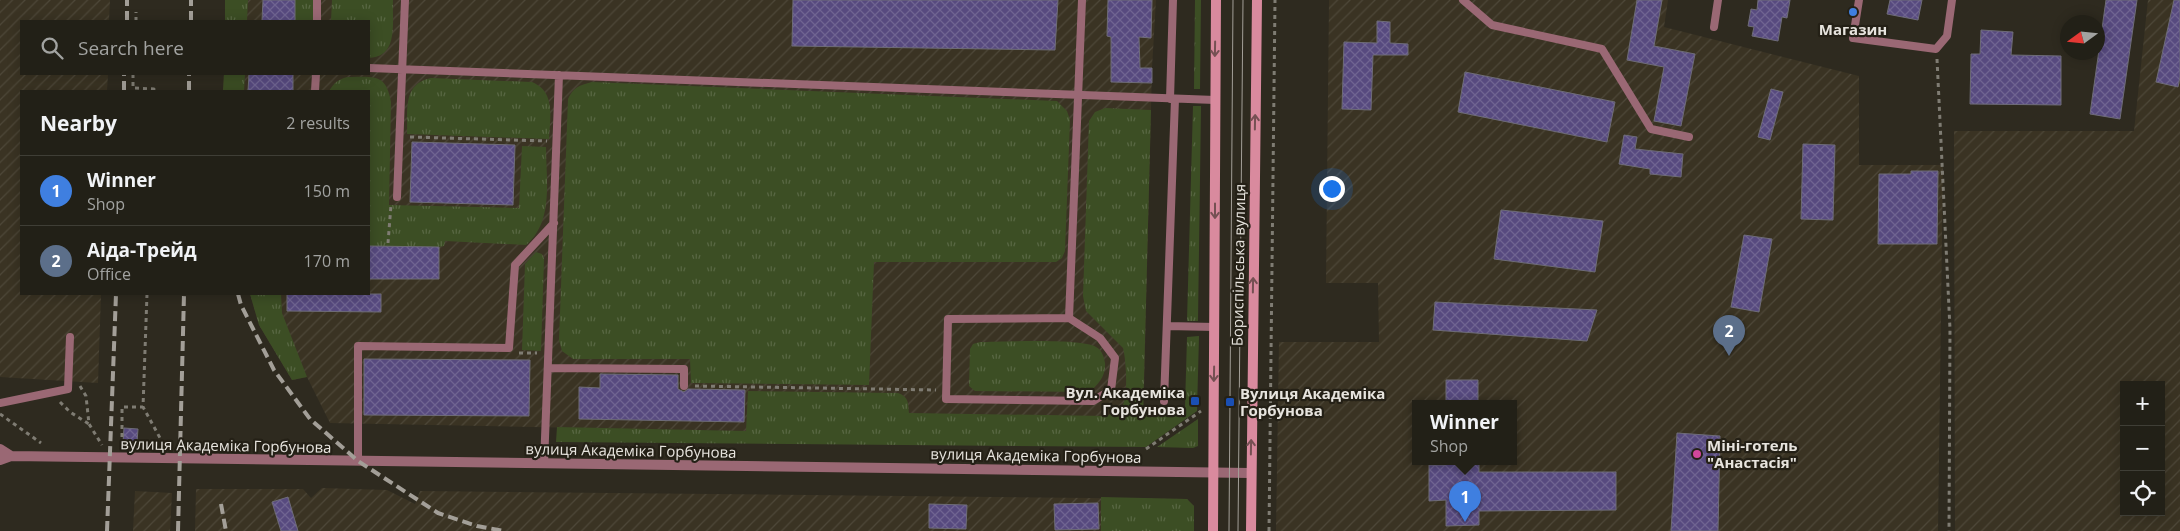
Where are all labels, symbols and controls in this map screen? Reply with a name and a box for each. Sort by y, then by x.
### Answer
marker: Магазин [1847,6,1859,18]
north arrow [2060,15,2105,60]
place label: Магазин [1819,19,1887,39]
search box [20,20,370,75]
icon: search [38,34,66,62]
text: Search here [78,35,184,61]
one-way arrow [1211,40,1220,56]
text: Nearby [40,109,117,137]
text: 2 results [286,112,350,134]
one-way arrow [1250,115,1259,131]
text: Winner [87,167,156,193]
your location [1319,176,1345,202]
text: 1 [51,180,61,202]
text: 150 m [304,180,350,202]
street label: Бориспільська вулиця [1227,184,1249,346]
text: Shop [87,193,125,215]
one-way arrow [1210,202,1220,219]
text: Аіда-Трейд [87,237,197,263]
text: 2 [51,250,61,272]
text: 170 m [304,250,350,272]
text: Office [87,263,131,285]
one-way arrow [1248,277,1258,294]
pin: 2 [1713,315,1745,356]
one-way arrow [1209,365,1219,381]
map controls [2120,381,2165,516]
button: + [2120,381,2165,426]
place label: Вул. Академіка Горбунова [1065,382,1185,419]
place label: Вулиця Академіка Горбунова [1240,383,1385,420]
marker: Вул. Академіка Горбунова [1189,395,1201,407]
marker: Вулиця Академіка Горбунова [1224,396,1236,408]
popup [1412,400,1517,465]
text: Winner [1430,409,1499,435]
button: − [2120,426,2165,471]
street label: вулиця Академіка Горбунова [120,433,332,457]
text: Shop [1430,435,1468,457]
place label: Міні-готель "Анастасія" [1707,435,1798,472]
street label: вулиця Академіка Горбунова [525,438,737,462]
one-way arrow [1246,440,1256,456]
street label: вулиця Академіка Горбунова [930,443,1142,467]
marker: Міні-готель "Анастасія" [1691,448,1703,460]
button: locate [2120,471,2165,516]
pin: 1 [1449,481,1481,522]

